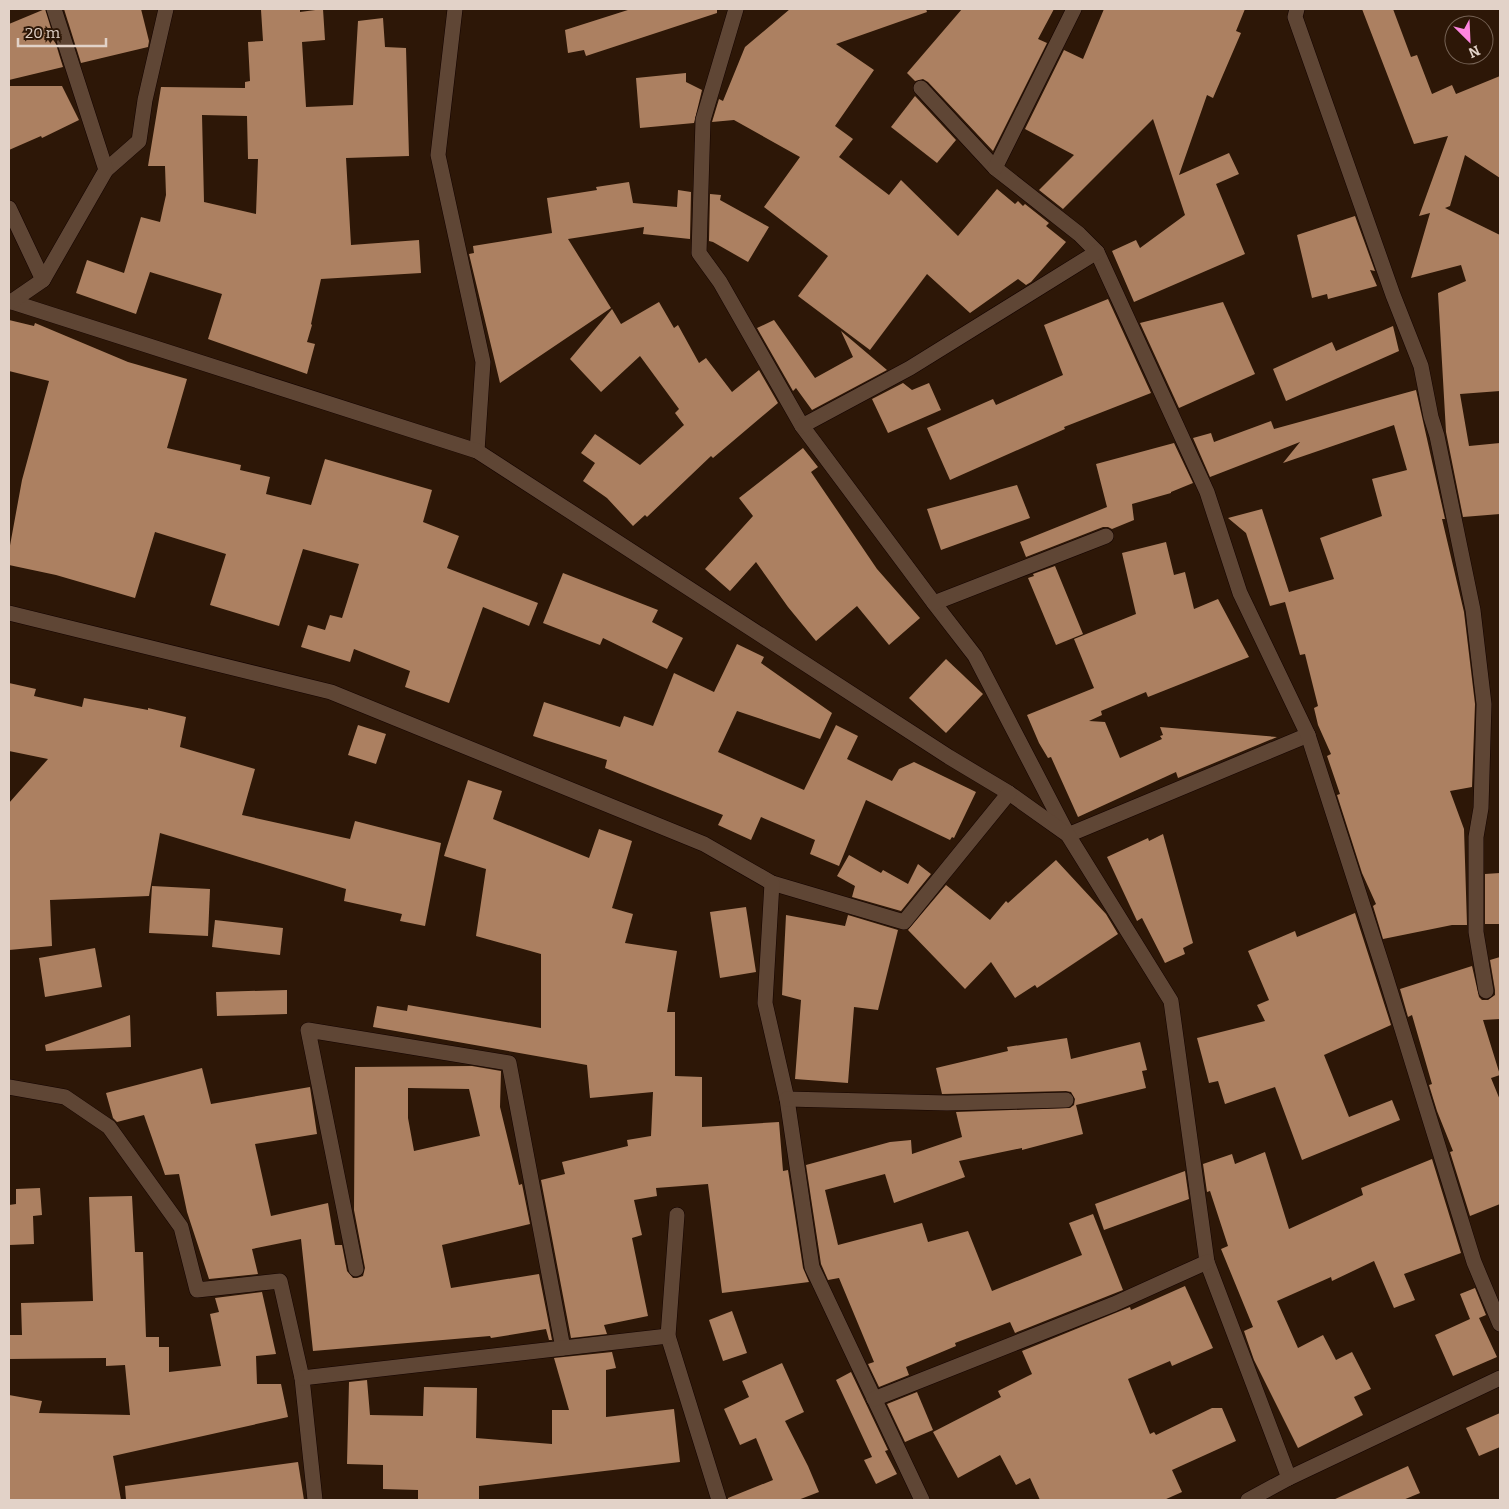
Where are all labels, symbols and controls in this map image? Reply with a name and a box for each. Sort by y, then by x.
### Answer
scale bar [18,15,105,47]
north arrow [1444,15,1494,65]
text: 20 m [25,24,61,42]
text: N [1466,41,1482,61]

